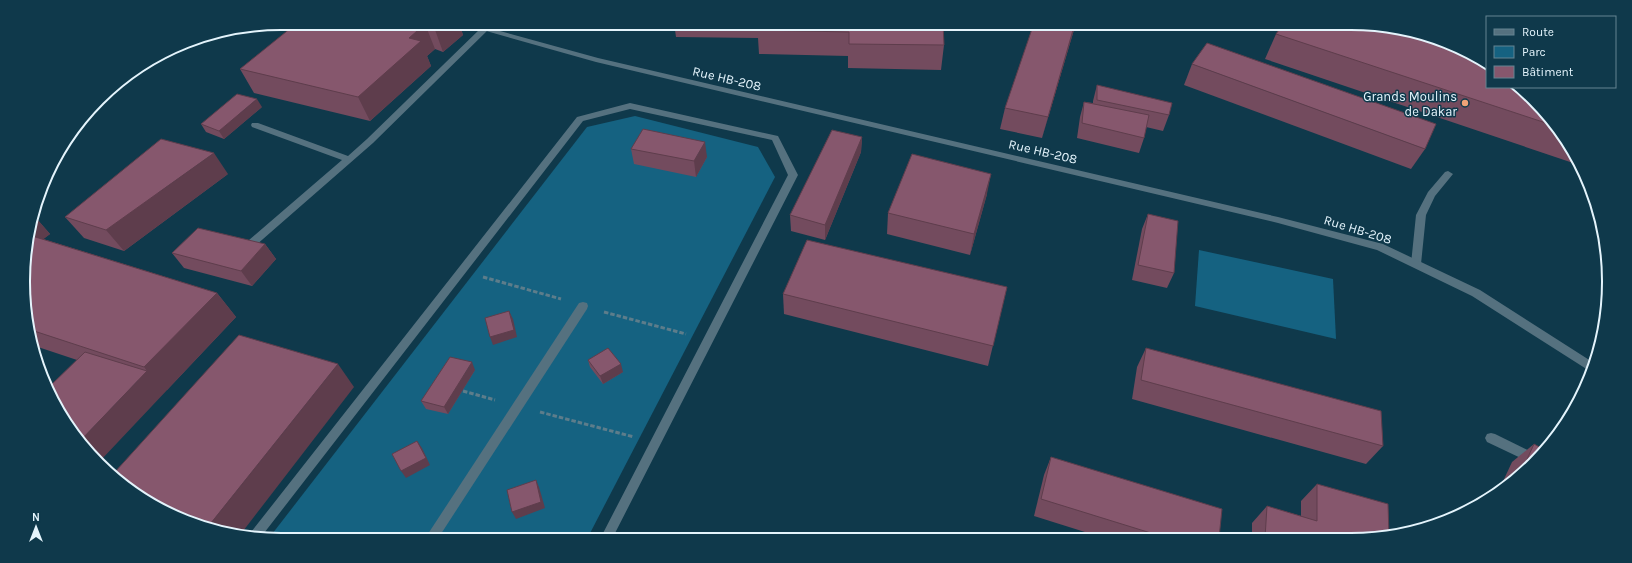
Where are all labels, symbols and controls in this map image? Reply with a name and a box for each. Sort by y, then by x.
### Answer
legend [1486,16,1616,88]
text: Route [1522,25,1554,39]
text: Parc [1522,45,1546,59]
street label: Rue HB-208 [691,63,763,94]
text: Bâtiment [1522,65,1574,79]
place label: Grands Moulins de Dakar [1363,89,1457,119]
marker: Grands Moulins de Dakar [1460,98,1470,108]
street label: Rue HB-208 [1007,136,1079,167]
street label: Rue HB-208 [1322,212,1394,247]
north arrow [16,507,56,547]
text: N [32,511,40,524]

